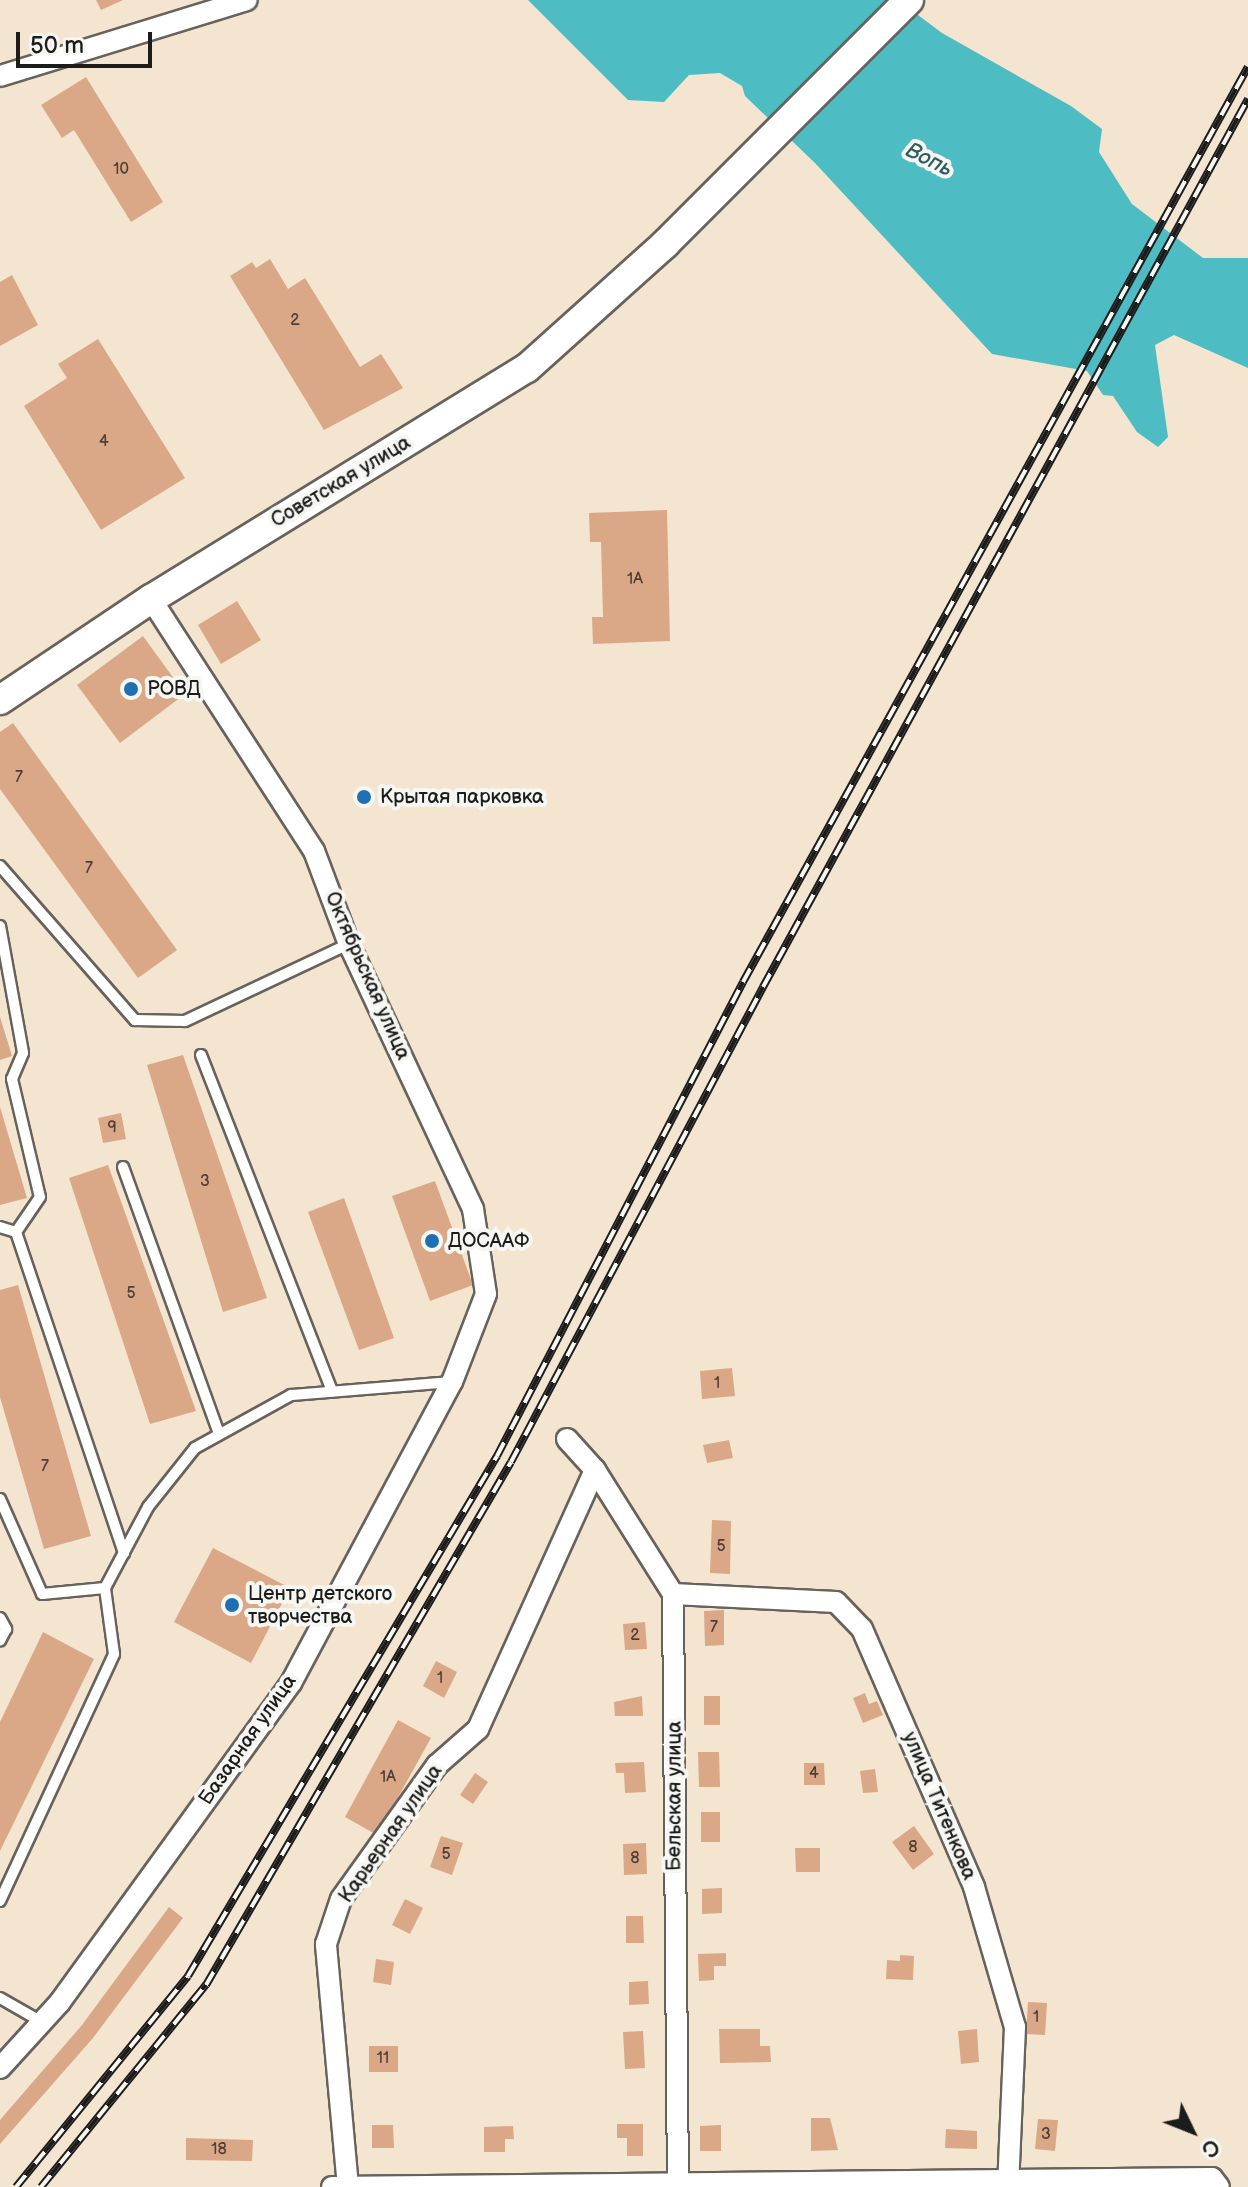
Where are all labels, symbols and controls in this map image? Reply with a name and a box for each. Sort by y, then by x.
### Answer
scale bar [20,16,156,66]
text: 50 m [30,31,84,60]
water label: Вопь [901,137,957,183]
house number: 10 [113,160,129,180]
house number: 2 [290,311,300,331]
street label: Советская улица [267,431,415,533]
house number: 4 [99,432,109,452]
house number: 1А [627,570,643,590]
place label: РОВД [147,677,201,701]
marker: РОВД [122,680,140,698]
house number: 7 [15,768,23,788]
place label: Крытая парковка [380,785,544,809]
marker: Крытая парковка [355,788,373,806]
house number: 7 [85,859,93,879]
street label: Октябрьская улица [319,888,415,1064]
house number: 9 [107,1118,117,1138]
house number: 3 [200,1172,210,1192]
place label: ДОСААФ [448,1229,530,1253]
marker: ДОСААФ [423,1232,441,1250]
house number: 5 [126,1284,136,1304]
house number: 1 [714,1374,720,1394]
house number: 7 [41,1457,49,1477]
house number: 5 [716,1537,726,1557]
place label: Центр детского творчества [248,1582,392,1629]
marker: Центр детского творчества [223,1596,241,1614]
house number: 7 [710,1618,718,1638]
house number: 2 [630,1626,640,1646]
house number: 1 [437,1669,443,1689]
street label: Базарная улица [194,1670,302,1810]
street label: Бельская улица [663,1721,687,1871]
street label: улица Титенкова [897,1728,981,1884]
street label: Карьерная улица [334,1760,448,1908]
house number: 4 [809,1764,819,1784]
house number: 1А [380,1768,396,1788]
house number: 8 [908,1838,918,1858]
house number: 5 [441,1845,451,1865]
house number: 8 [630,1849,640,1869]
house number: 1 [1033,2008,1039,2028]
house number: 11 [377,2049,389,2069]
north arrow [1152,2091,1232,2171]
house number: 3 [1041,2125,1051,2145]
text: С [1195,2133,1225,2163]
house number: 18 [211,2140,227,2160]

